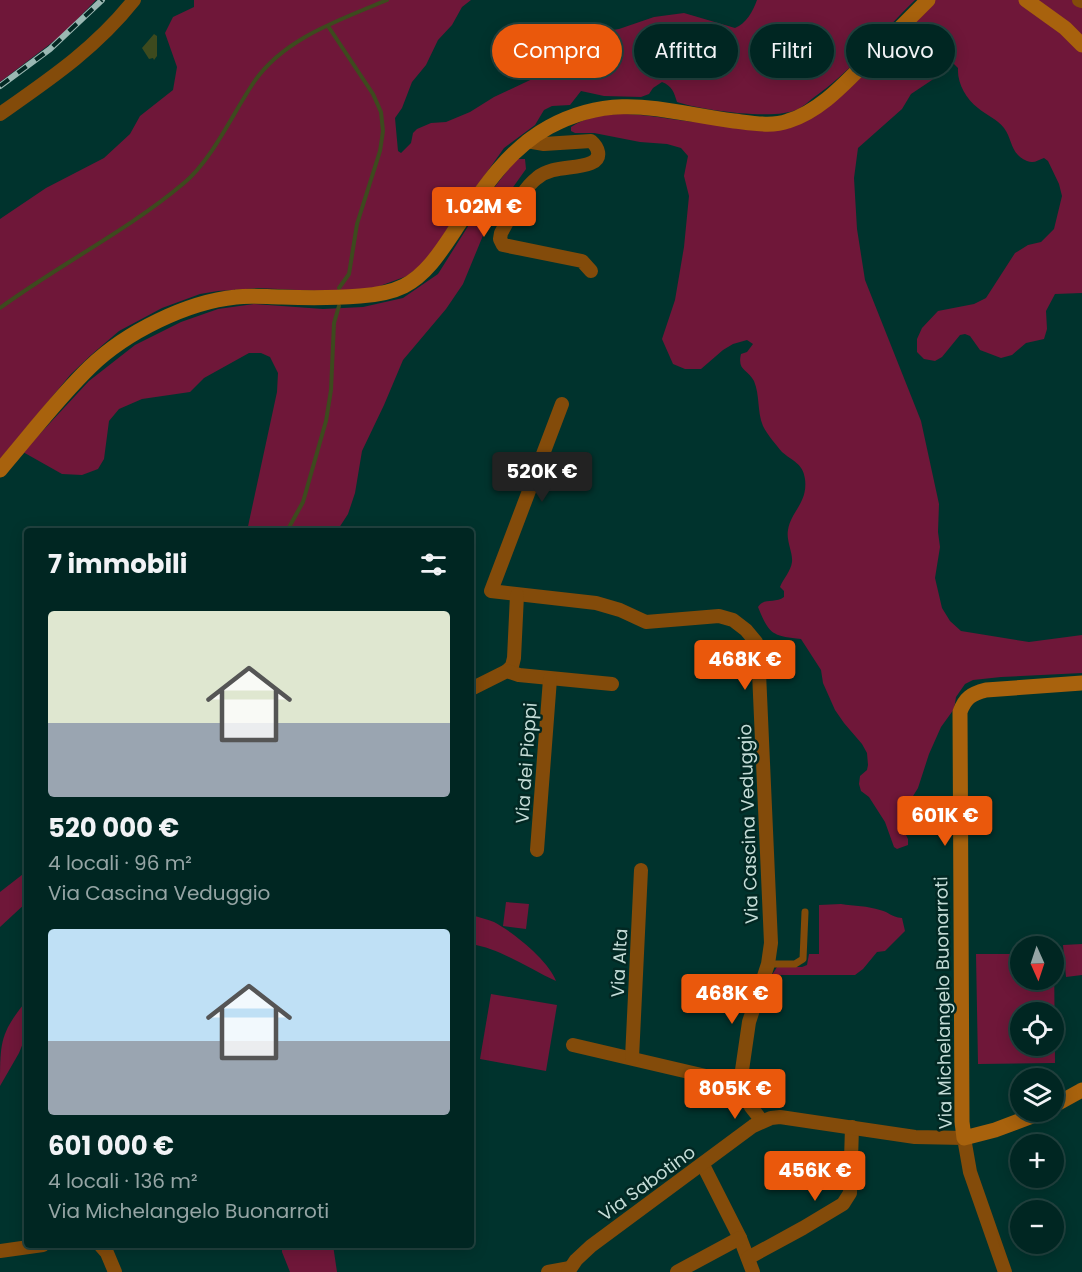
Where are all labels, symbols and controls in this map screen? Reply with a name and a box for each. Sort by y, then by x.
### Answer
chip: Compra [492,24,622,78]
chip: Affitta [634,24,738,78]
chip: Filtri [750,24,834,78]
chip: Nuovo [846,24,955,78]
pin: 1.02M € [429,187,539,238]
text: 1.02M € [446,192,522,220]
pin: 520K € [493,452,591,503]
text: 520K € [506,457,578,485]
text: 7 immobili [48,546,187,582]
icon: filters [417,548,450,581]
pin: 468K € [696,640,794,691]
text: 468K € [708,645,782,673]
icon: home [195,650,303,758]
street label: Via dei Pioppi [509,702,543,824]
street label: Via Cascina Veduggio [732,724,764,924]
pin: 601K € [896,796,994,847]
text: 601K € [911,801,979,829]
text: 520 000 € [48,810,179,846]
text: 4 locali · 96 m² [48,849,192,877]
street label: Via Michelangelo Buonarroti [928,876,958,1130]
text: Via Cascina Veduggio [48,879,270,907]
street label: Via Alta [605,928,633,998]
north arrow [1010,936,1064,990]
map controls [1010,936,1064,1254]
icon: home [195,968,303,1076]
pin: 468K € [683,974,781,1025]
text: 468K € [695,979,769,1007]
button: locate [1010,1002,1064,1056]
button: layers [1010,1068,1064,1122]
pin: 805K € [686,1069,784,1120]
text: 805K € [698,1074,772,1102]
text: 601 000 € [48,1128,174,1164]
button: + [1010,1134,1064,1188]
street label: Via Sabotino [594,1139,700,1227]
pin: 456K € [766,1151,864,1202]
text: 456K € [778,1156,852,1184]
text: 4 locali · 136 m² [48,1167,197,1195]
text: Via Michelangelo Buonarroti [48,1197,329,1225]
button: − [1010,1200,1064,1254]

